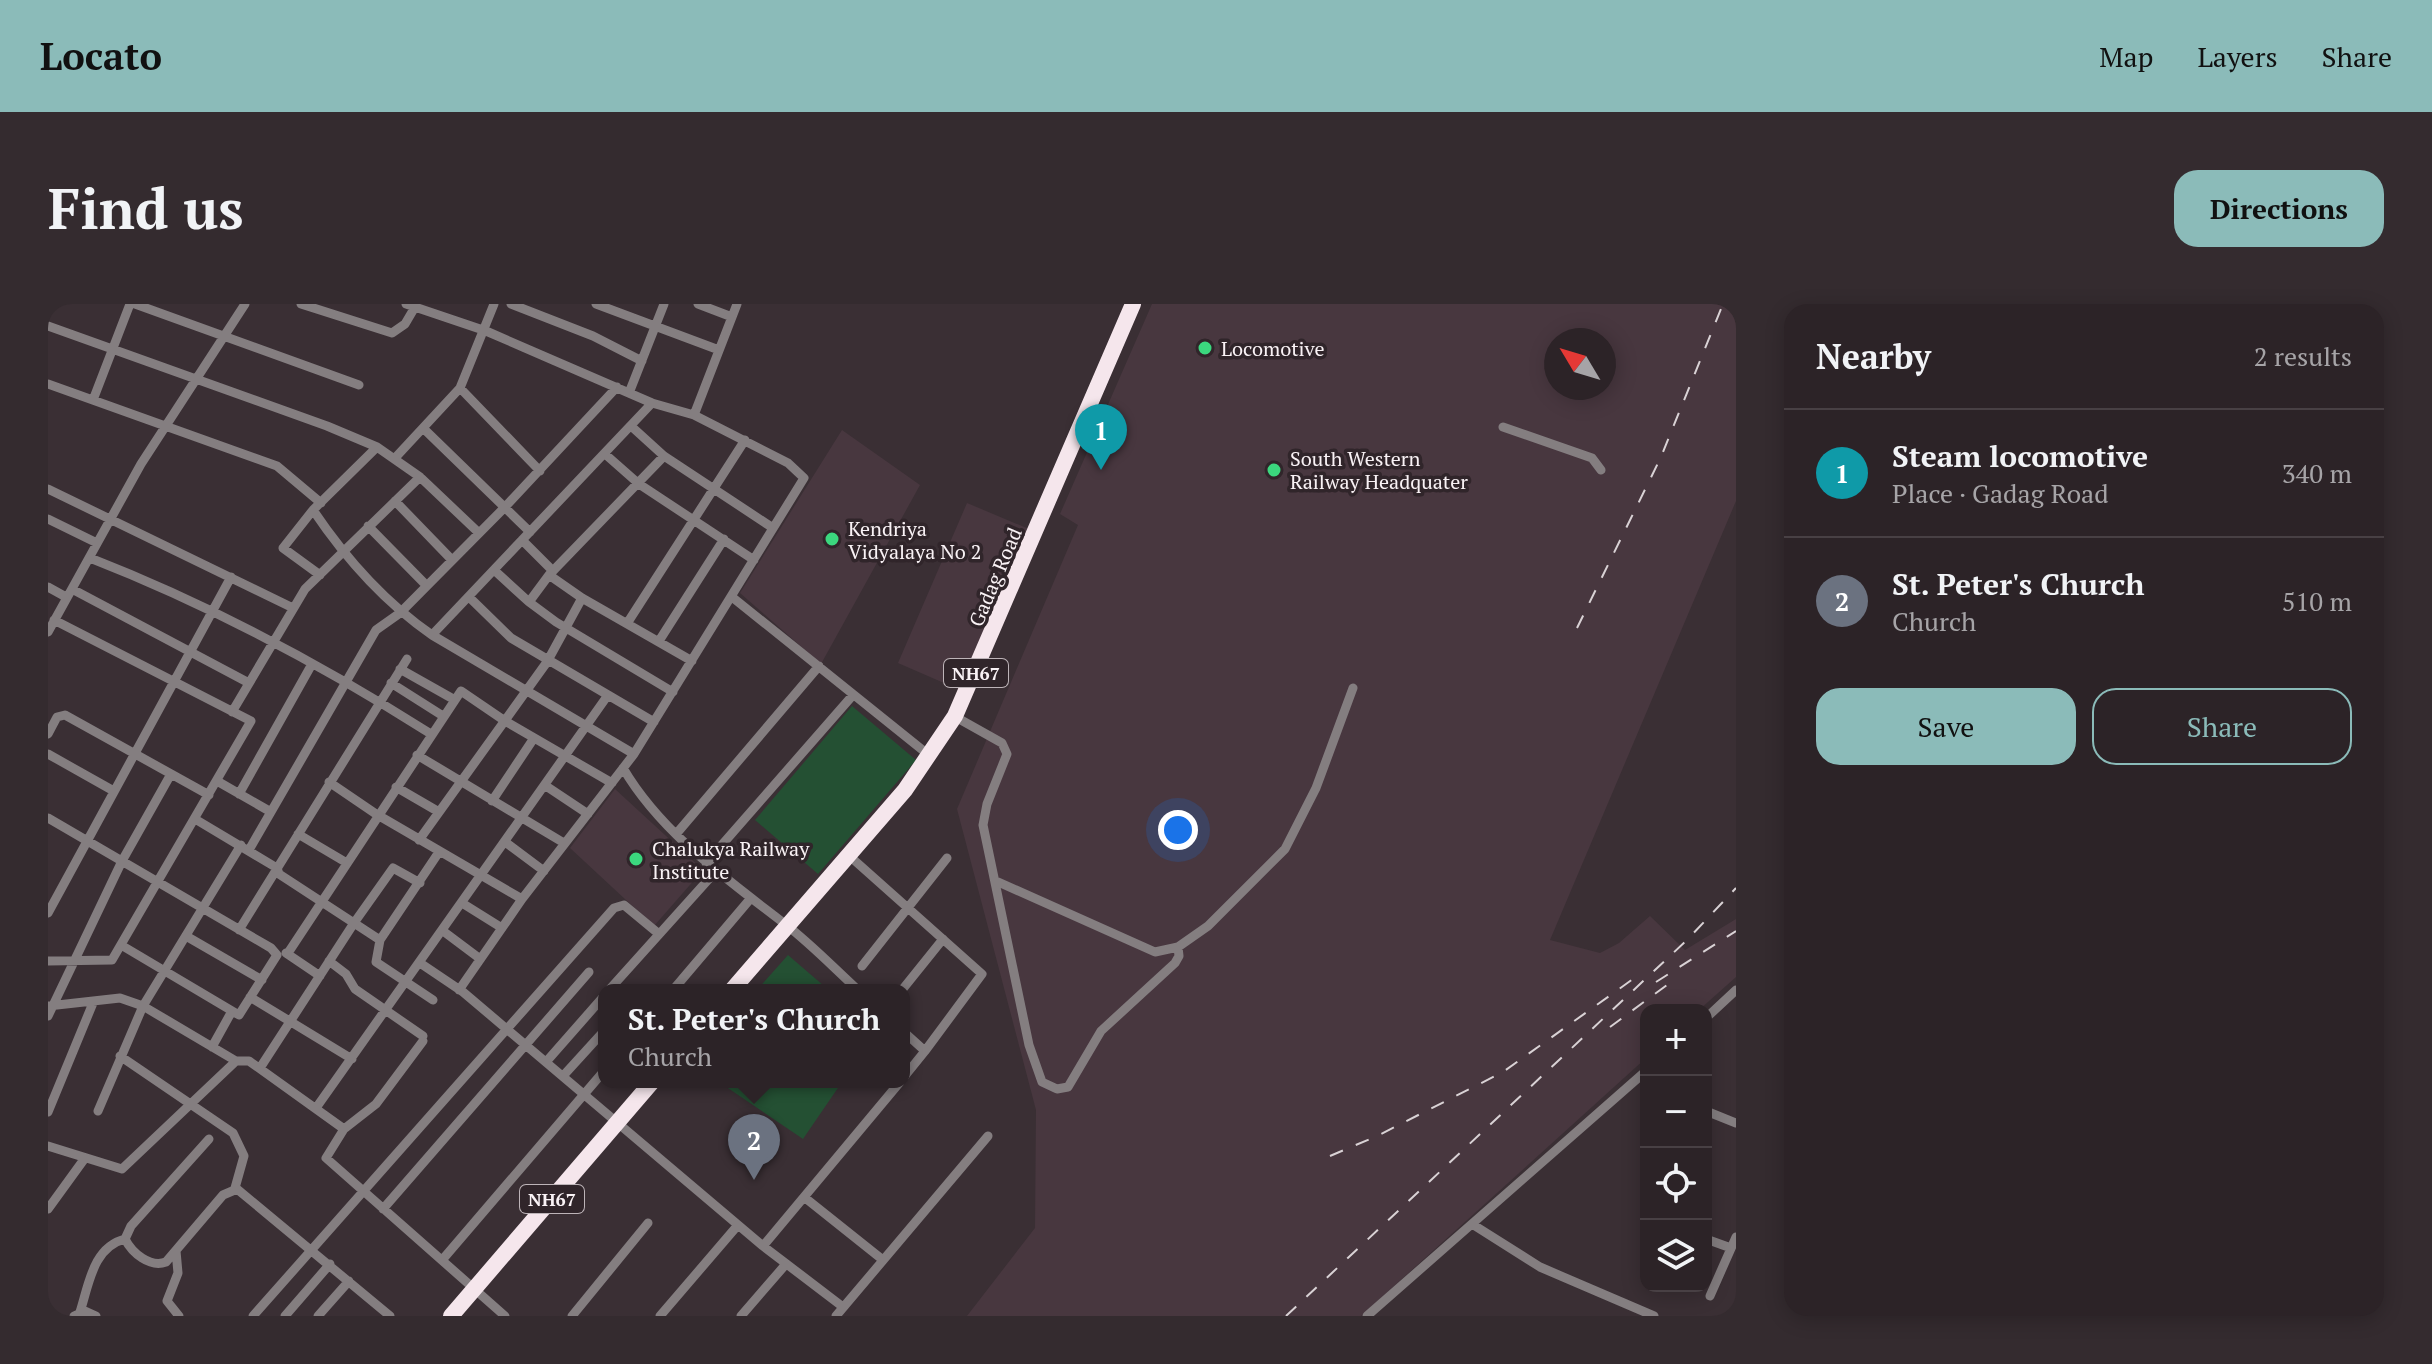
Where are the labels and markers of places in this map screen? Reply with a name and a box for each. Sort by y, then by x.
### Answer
place label: Locomotive [1221,335,1324,362]
marker: Locomotive [1196,339,1214,357]
pin: 1 [1075,404,1127,470]
place label: South Western Railway Headquater [1290,445,1468,495]
marker: South Western Railway Headquater [1265,461,1283,479]
place label: Kendriya Vidyalaya No 2 [848,515,981,565]
marker: Kendriya Vidyalaya No 2 [823,530,841,548]
place label: Chalukya Railway Institute [652,835,810,885]
marker: Chalukya Railway Institute [627,850,645,868]
pin: 2 [728,1114,780,1180]

